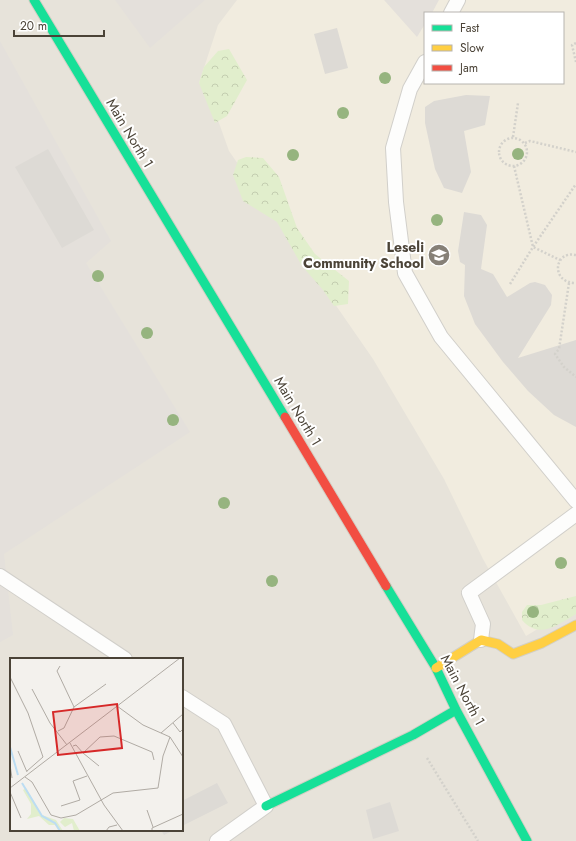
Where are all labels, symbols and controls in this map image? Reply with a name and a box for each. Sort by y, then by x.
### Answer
scale bar [14,12,104,38]
legend [424,12,564,84]
text: 20 m [20,17,47,35]
text: Fast [460,19,479,37]
text: Slow [460,39,485,57]
text: Jam [458,59,478,77]
street label: Main North 1 [101,95,159,171]
place label: Leseli Community School [303,237,424,273]
school or university icon: Leseli Community School [426,242,452,268]
street label: Main North 1 [269,373,327,449]
street label: Main North 1 [436,651,490,729]
inset map [10,658,183,831]

